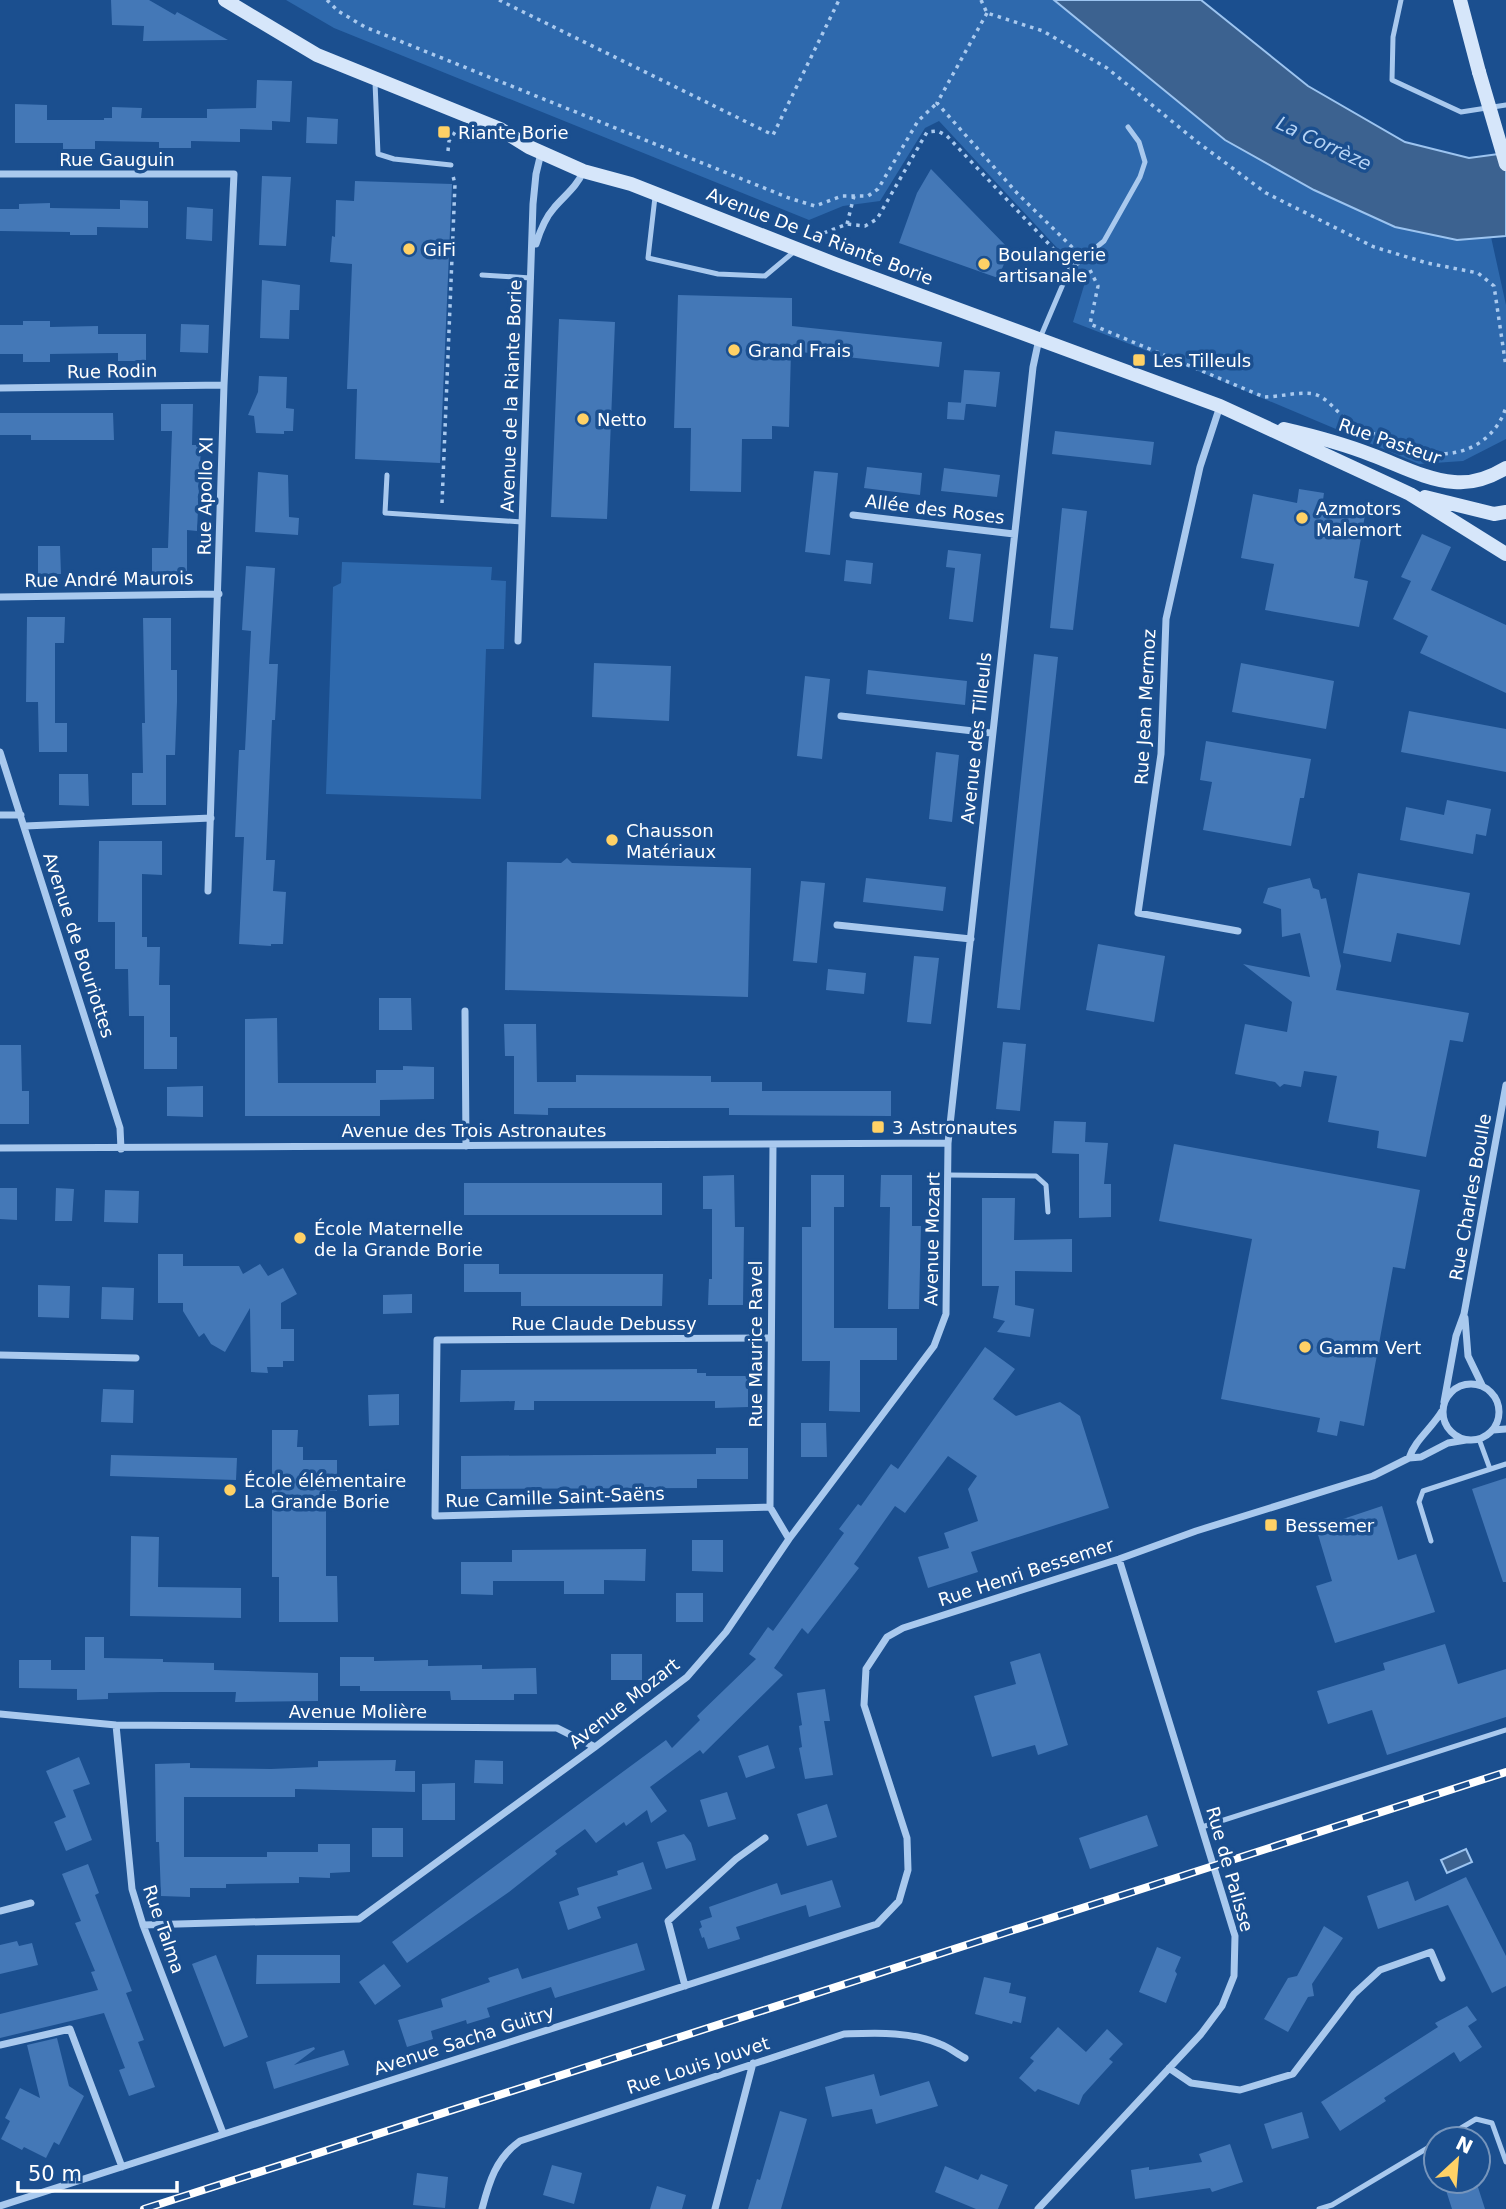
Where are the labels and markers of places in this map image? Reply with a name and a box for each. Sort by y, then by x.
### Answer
place label: Riante Borie [458,122,569,143]
marker: Riante Borie [436,124,452,140]
place label: GiFi [423,239,456,260]
marker: GiFi [401,241,417,257]
place label: Boulangerie artisanale [998,244,1106,286]
marker: Boulangerie artisanale [976,256,992,272]
place label: Grand Frais [748,340,851,361]
marker: Grand Frais [726,342,742,358]
place label: Les Tilleuls [1153,350,1251,371]
marker: Les Tilleuls [1131,352,1147,368]
place label: Netto [597,409,647,430]
marker: Netto [575,411,591,427]
place label: Azmotors Malemort [1316,498,1402,540]
marker: Azmotors Malemort [1294,510,1310,526]
place label: Chausson Matériaux [626,820,717,862]
marker: Chausson Matériaux [604,832,620,848]
place label: 3 Astronautes [892,1117,1017,1138]
marker: 3 Astronautes [870,1119,886,1135]
place label: École Maternelle de la Grande Borie [314,1218,483,1260]
marker: École Maternelle de la Grande Borie [292,1230,308,1246]
place label: Gamm Vert [1319,1337,1421,1358]
marker: Gamm Vert [1297,1339,1313,1355]
place label: École élémentaire La Grande Borie [244,1470,406,1512]
marker: École élémentaire La Grande Borie [222,1482,238,1498]
place label: Bessemer [1285,1515,1375,1536]
marker: Bessemer [1263,1517,1279,1533]

